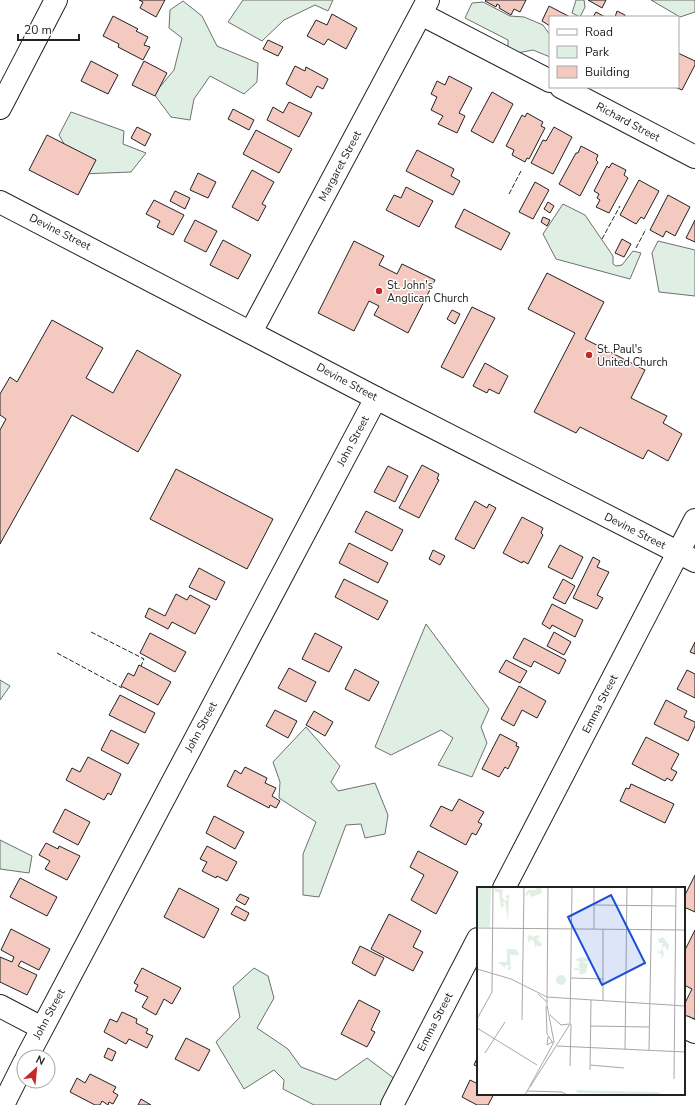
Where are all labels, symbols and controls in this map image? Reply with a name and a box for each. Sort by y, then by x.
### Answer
scale bar [18,16,79,42]
legend [549,16,679,88]
text: 20 m [24,22,52,38]
text: Road [585,24,613,40]
text: Park [585,44,610,60]
text: Building [585,64,630,80]
street label: Richard Street [593,99,663,145]
street label: Margaret Street [315,128,365,204]
street label: Devine Street [27,210,93,254]
place label: St. John's Anglican Church [387,278,469,306]
marker: St. John's Anglican Church [374,286,384,296]
place label: St. Paul's United Church [597,342,668,370]
marker: St. Paul's United Church [584,350,594,360]
street label: Devine Street [314,360,380,404]
street label: John Street [333,413,373,470]
street label: Devine Street [602,509,668,553]
street label: Emma Street [579,672,621,736]
street label: John Street [181,699,221,756]
inset map [477,887,685,1095]
street label: John Street [29,986,69,1043]
street label: Emma Street [414,990,456,1054]
north arrow [16,1049,56,1089]
text: N [33,1052,47,1069]

